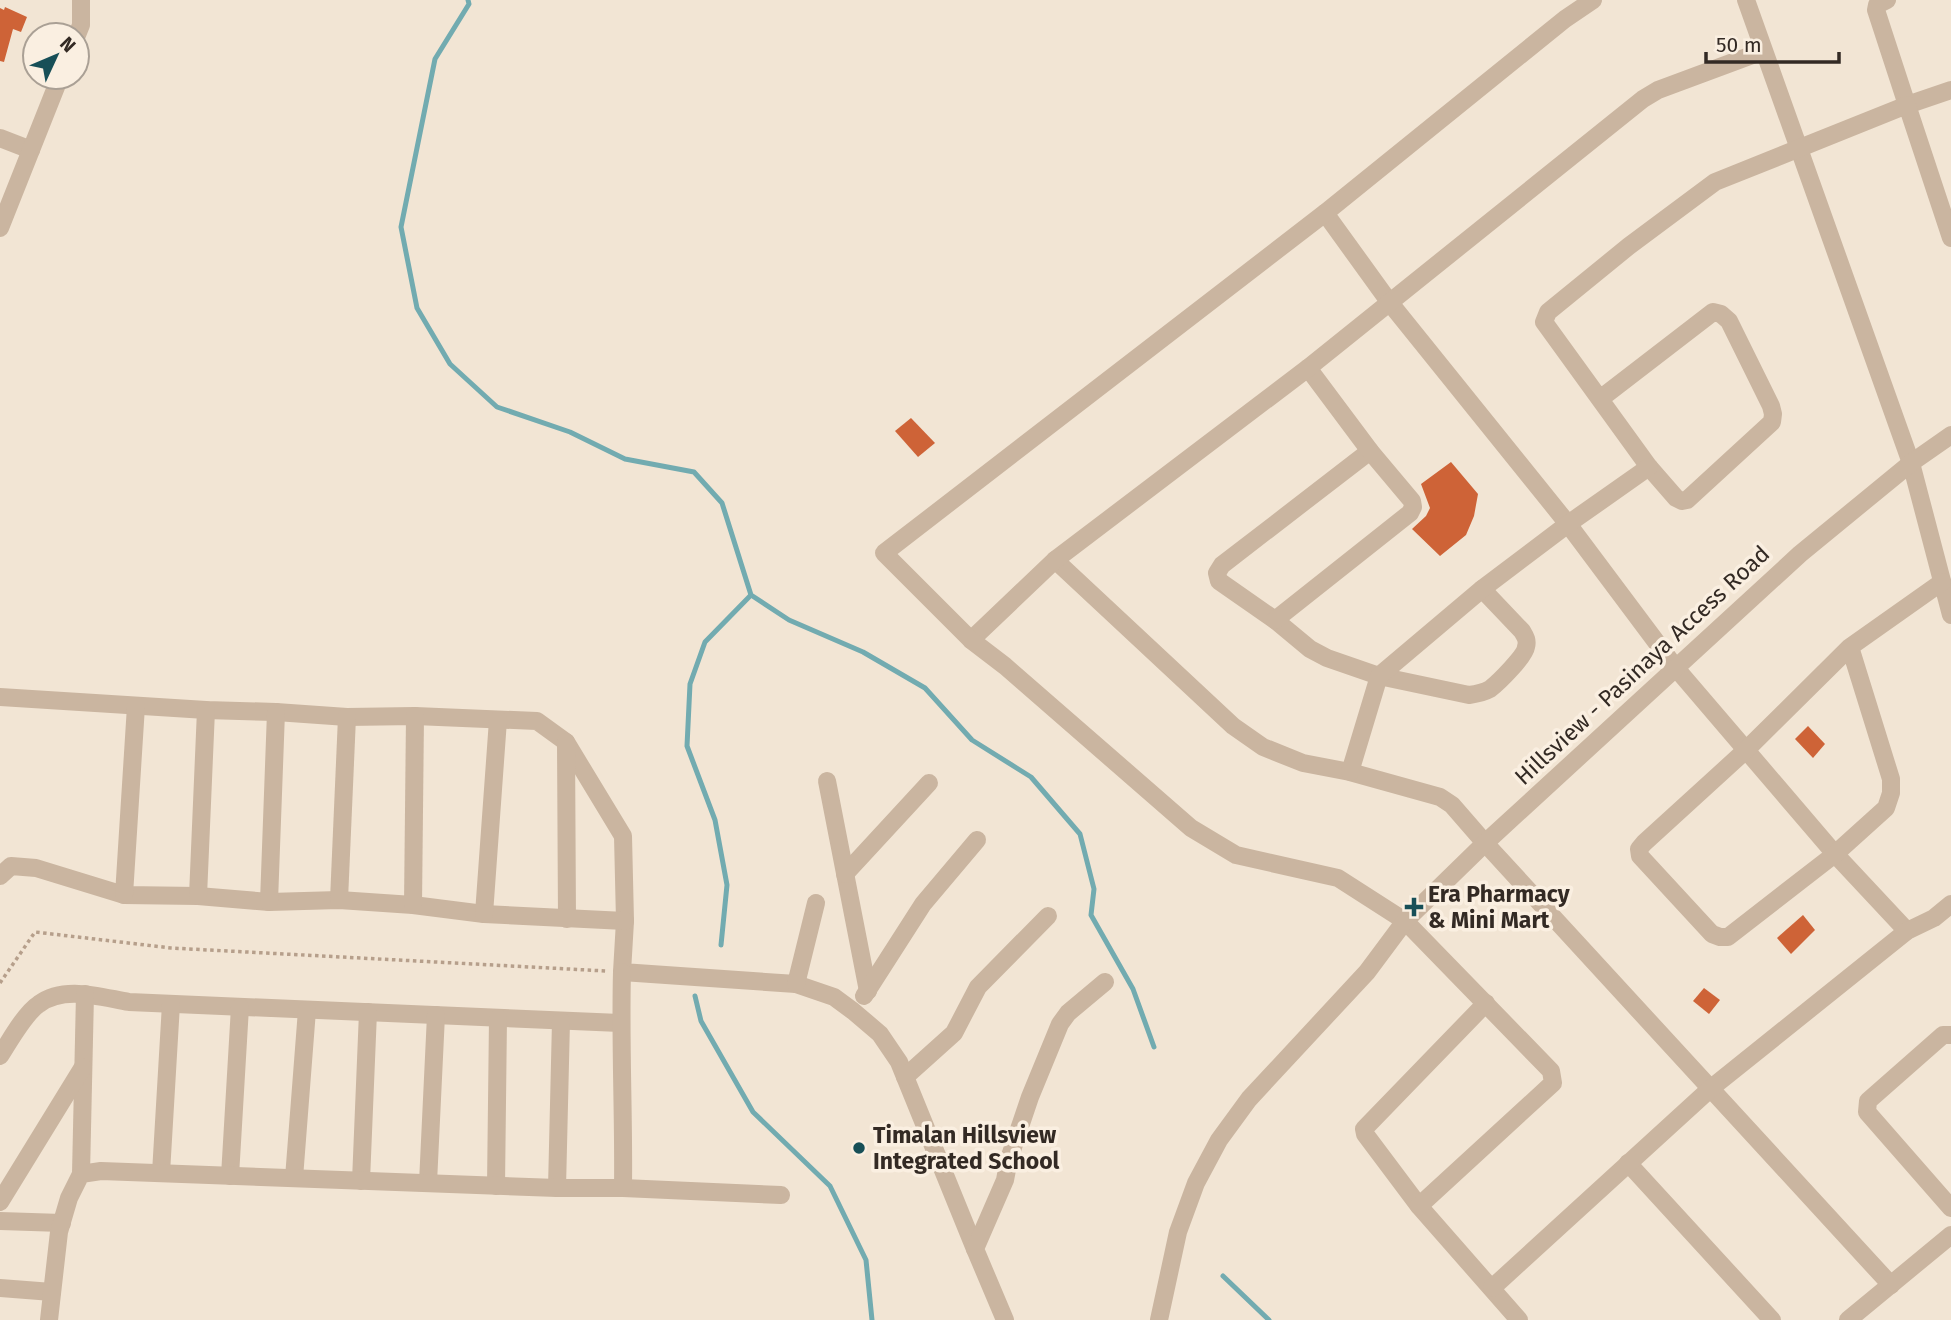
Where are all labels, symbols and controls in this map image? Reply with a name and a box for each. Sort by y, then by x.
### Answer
north arrow [21,21,91,91]
scale bar [1706,21,1839,65]
text: N [55,32,81,57]
text: 50 m [1716,32,1762,58]
street label: Hillsview - Pasinaya Access Road [1509,539,1775,791]
place label: Era Pharmacy & Mini Mart [1428,880,1571,934]
marker: Era Pharmacy & Mini Mart [1406,899,1422,915]
place label: Timalan Hillsview Integrated School [873,1121,1060,1175]
marker: Timalan Hillsview Integrated School [851,1140,867,1156]

